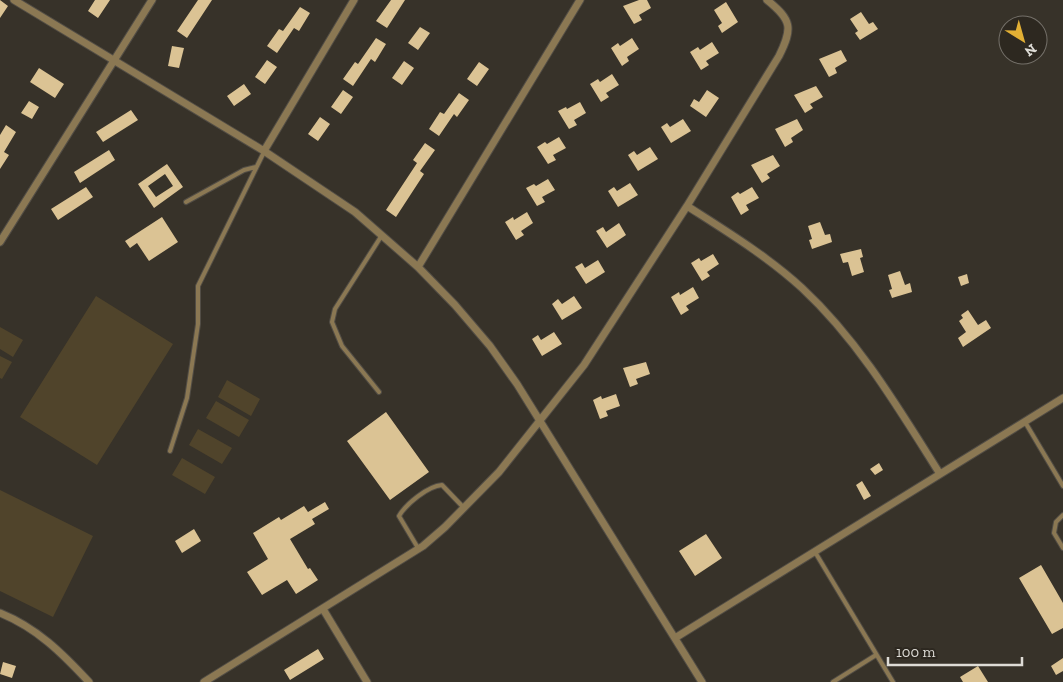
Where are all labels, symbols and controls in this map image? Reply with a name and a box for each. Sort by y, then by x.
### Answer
north arrow [998,15,1048,65]
text: N [1021,40,1040,60]
scale bar [888,634,1022,666]
text: 100 m [896,643,935,661]

